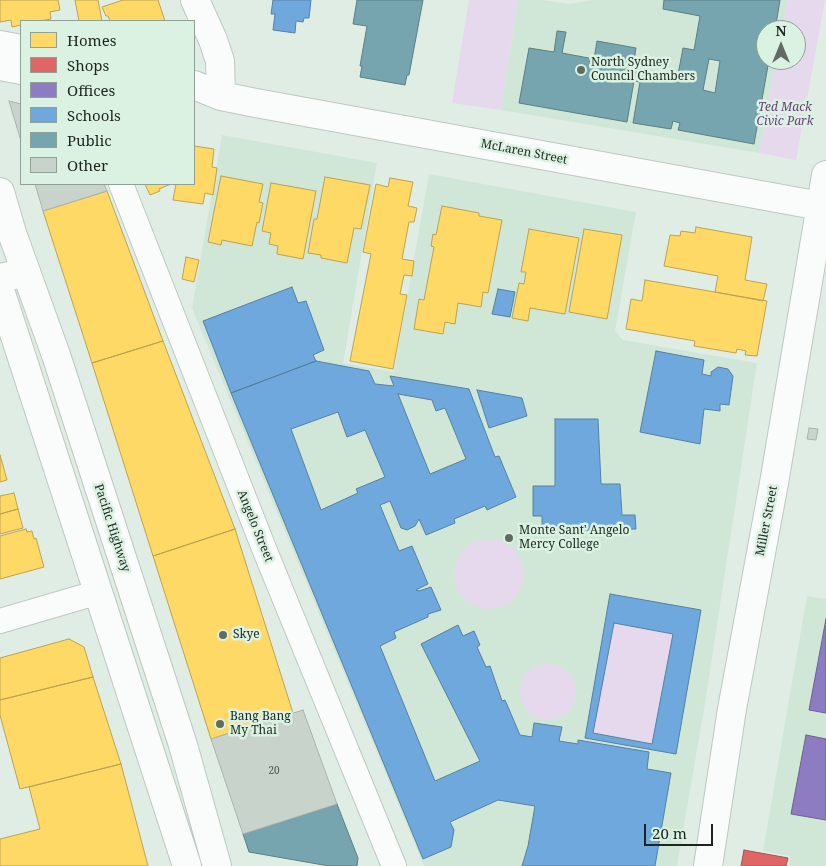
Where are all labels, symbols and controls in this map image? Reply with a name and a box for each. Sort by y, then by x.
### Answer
legend [20,20,195,185]
north arrow [756,20,806,70]
text: N [775,21,787,40]
text: Homes [67,30,117,50]
text: Shops [67,55,109,75]
place label: North Sydney Council Chambers [591,56,695,84]
marker: North Sydney Council Chambers [575,64,587,76]
text: Offices [67,80,115,100]
park label: Ted Mack Civic Park [756,101,814,129]
text: Schools [67,105,121,125]
text: Public [67,130,112,150]
street label: McLaren Street [480,137,568,167]
text: Other [67,155,108,175]
street label: Pacific Highway [91,482,133,574]
street label: Miller Street [753,485,781,557]
street label: Angelo Street [234,488,276,564]
place label: Monte Sant' Angelo Mercy College [519,524,629,552]
marker: Monte Sant' Angelo Mercy College [503,532,515,544]
place label: Skye [233,628,260,642]
marker: Skye [217,629,229,641]
place label: Bang Bang My Thai [230,710,291,738]
marker: Bang Bang My Thai [214,718,226,730]
house number: 20 [268,765,280,777]
scale bar [646,814,715,846]
text: 20 m [652,823,687,843]

